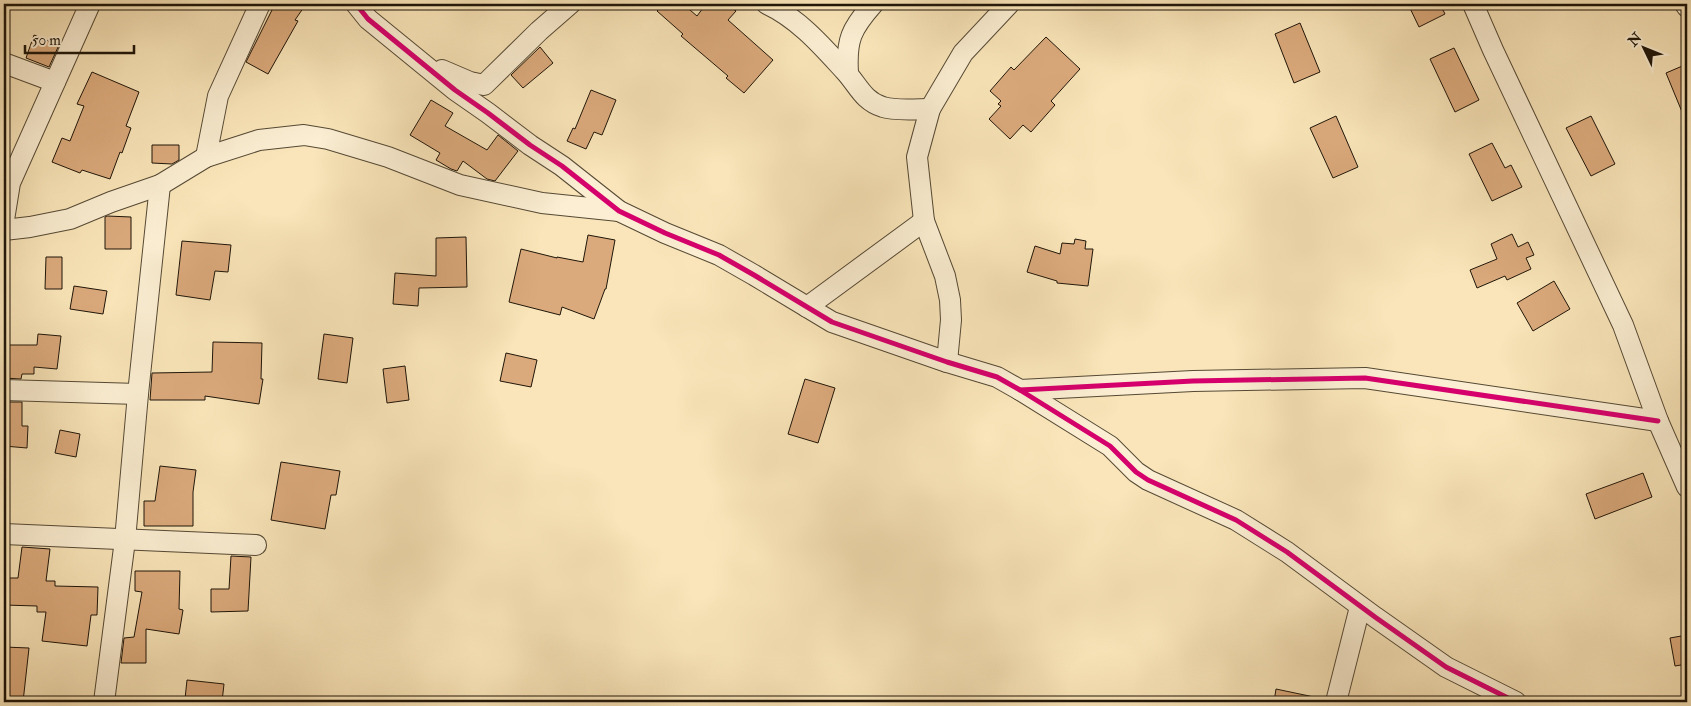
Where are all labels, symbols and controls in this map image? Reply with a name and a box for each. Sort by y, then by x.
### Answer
scale bar [25,22,134,54]
north arrow [1618,22,1668,72]
text: N [1624,29,1646,51]
text: 50 m [32,31,61,50]

